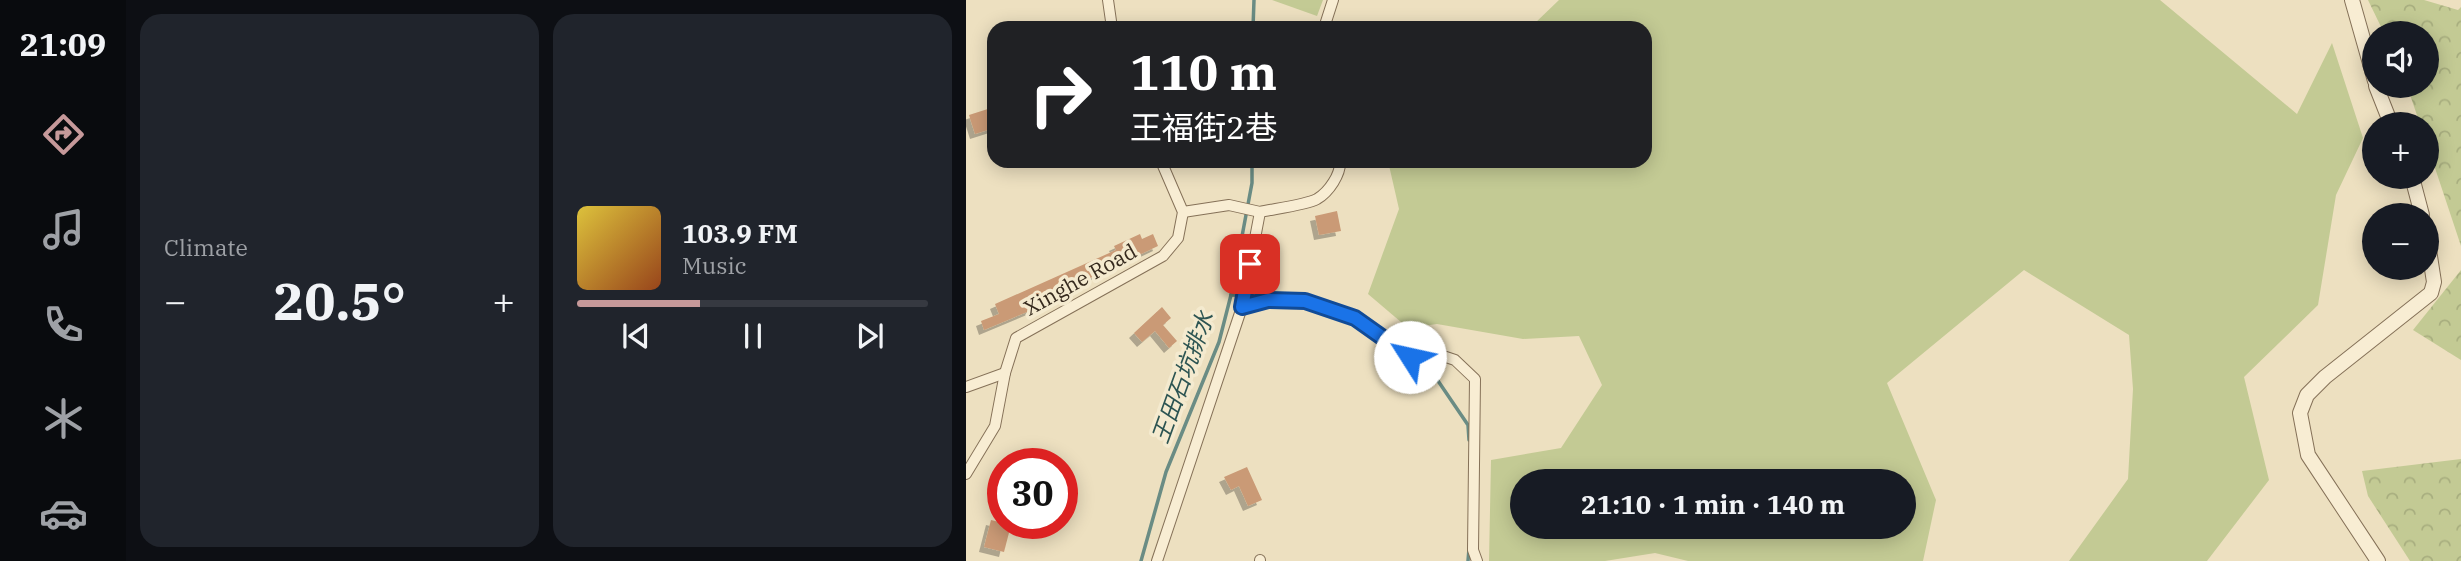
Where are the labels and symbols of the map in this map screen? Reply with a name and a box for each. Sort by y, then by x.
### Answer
pin [1220,234,1280,294]
street label: Xinghe Road [1019,236,1142,322]
water label: 王田石坑排水 [1144,306,1220,447]
position arrow [1373,320,1447,394]
speed limit sign: 30 [987,448,1078,539]

